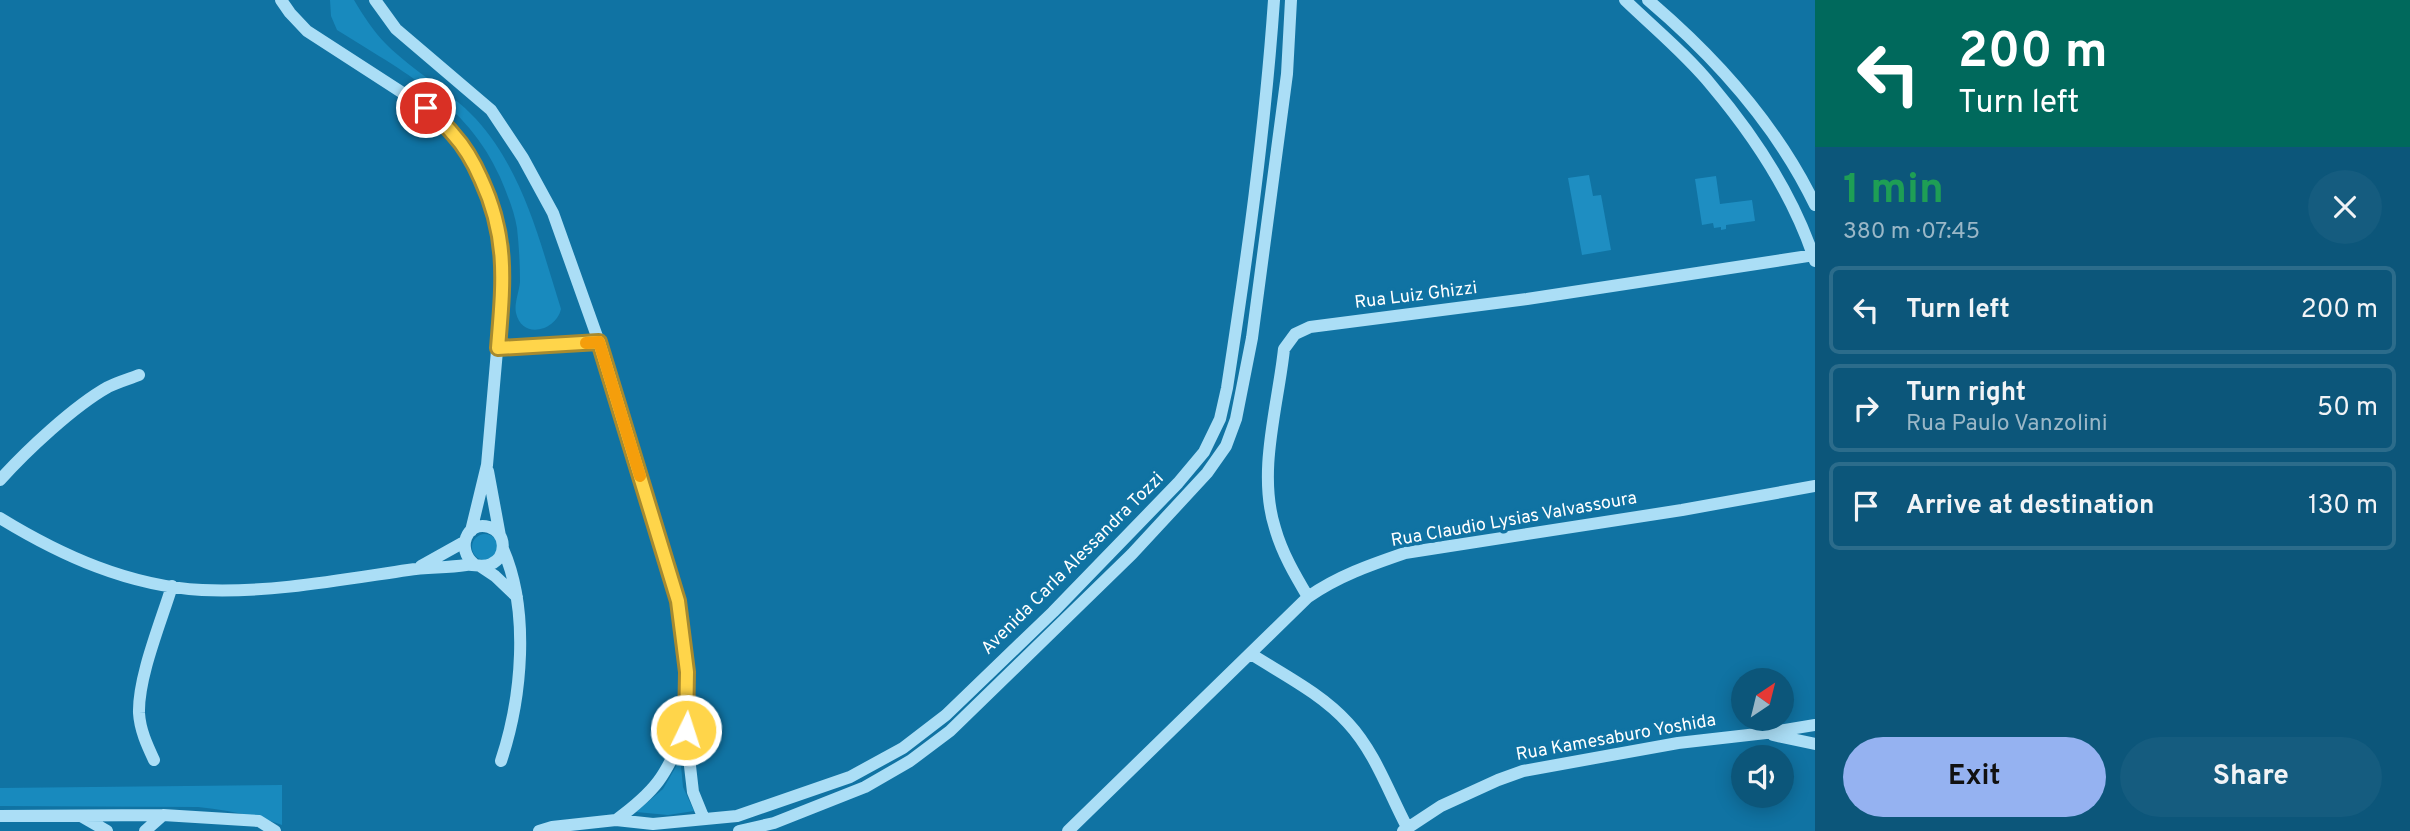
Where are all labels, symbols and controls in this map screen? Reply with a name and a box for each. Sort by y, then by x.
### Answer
text: 200 m [1958,23,2108,85]
icon: left [1843,28,1934,119]
pin [396,78,456,138]
text: Turn left [1958,84,2079,124]
icon: arrive [407,89,445,127]
text: 1 min [1843,165,1944,218]
button: close [2308,170,2382,244]
text: 380 m · 07:45 [1843,218,1980,247]
street label: Rua Luiz Ghizzi [1353,277,1479,315]
icon: left [1847,291,1885,329]
text: Turn left [1906,294,2010,327]
text: 200 m [2301,294,2378,327]
text: Turn right [1906,377,2026,410]
icon: right [1847,389,1885,427]
text: 50 m [2317,392,2378,425]
text: Rua Paulo Vanzolini [1906,410,2108,439]
street label: Avenida Carla Alessandra Tozzi [977,468,1169,660]
street label: Rua Claudio Lysias Valvassoura [1389,487,1639,553]
icon: arrive [1847,487,1885,525]
text: Arrive at destination [1906,490,2154,523]
text: 130 m [2308,490,2378,523]
north arrow [1731,668,1794,732]
map controls [1731,668,1794,808]
position arrow [649,693,723,767]
street label: Rua Kamesaburo Yoshida [1514,709,1718,767]
button: Exit [1843,737,2106,817]
button: Share [2120,737,2382,817]
button: sound [1731,745,1794,808]

